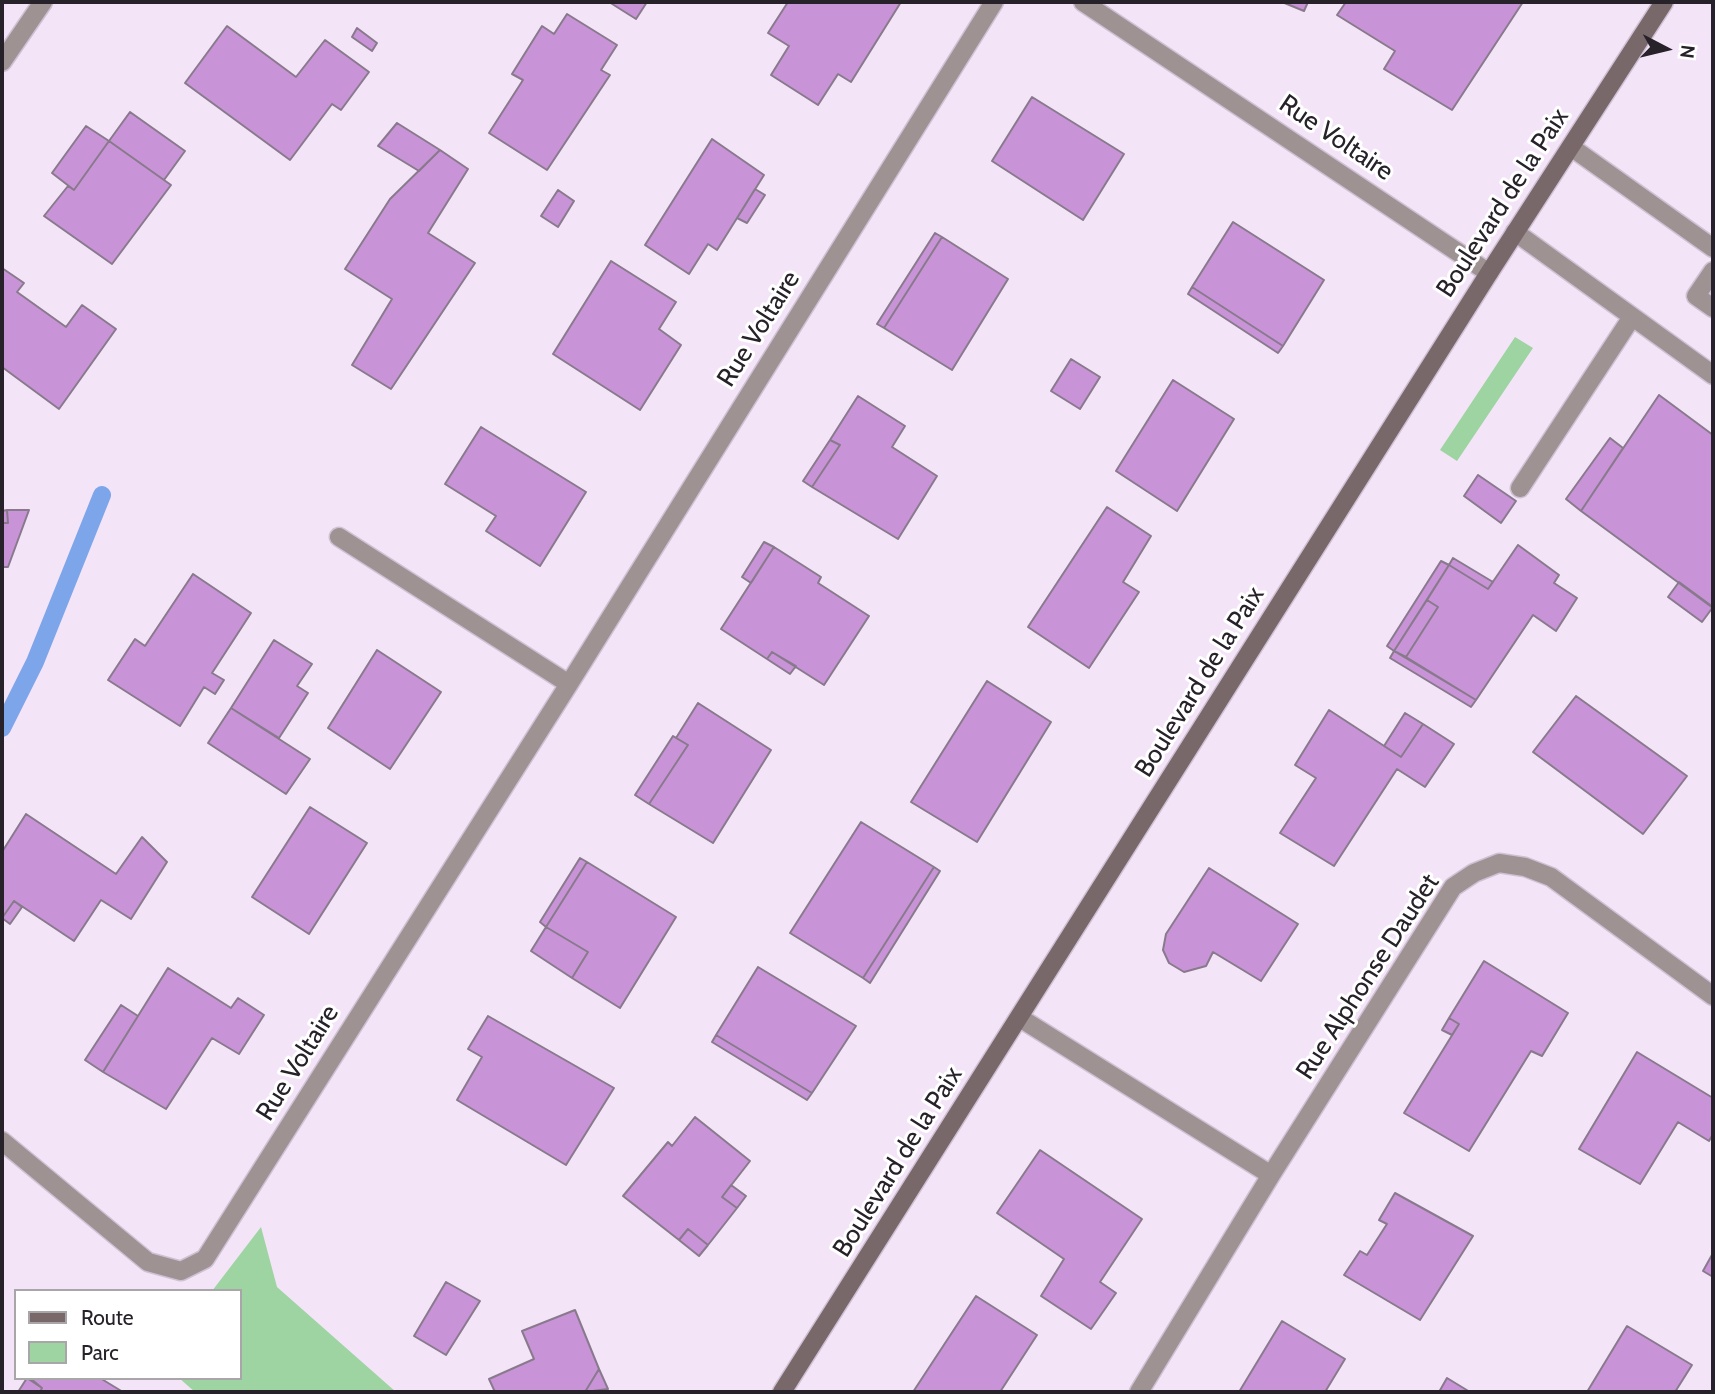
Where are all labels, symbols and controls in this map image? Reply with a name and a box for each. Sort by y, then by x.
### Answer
north arrow [1631,14,1701,84]
text: N [1675,44,1700,60]
street label: Rue Voltaire [1273,89,1399,187]
street label: Boulevard de la Paix [1430,103,1576,303]
street label: Rue Voltaire [711,265,807,393]
street label: Boulevard de la Paix [1129,581,1271,783]
street label: Rue Alphonse Daudet [1290,868,1446,1086]
street label: Rue Voltaire [250,999,346,1127]
street label: Boulevard de la Paix [827,1061,969,1263]
legend [14,1289,242,1380]
text: Route [81,1305,134,1330]
text: Parc [81,1340,119,1365]

